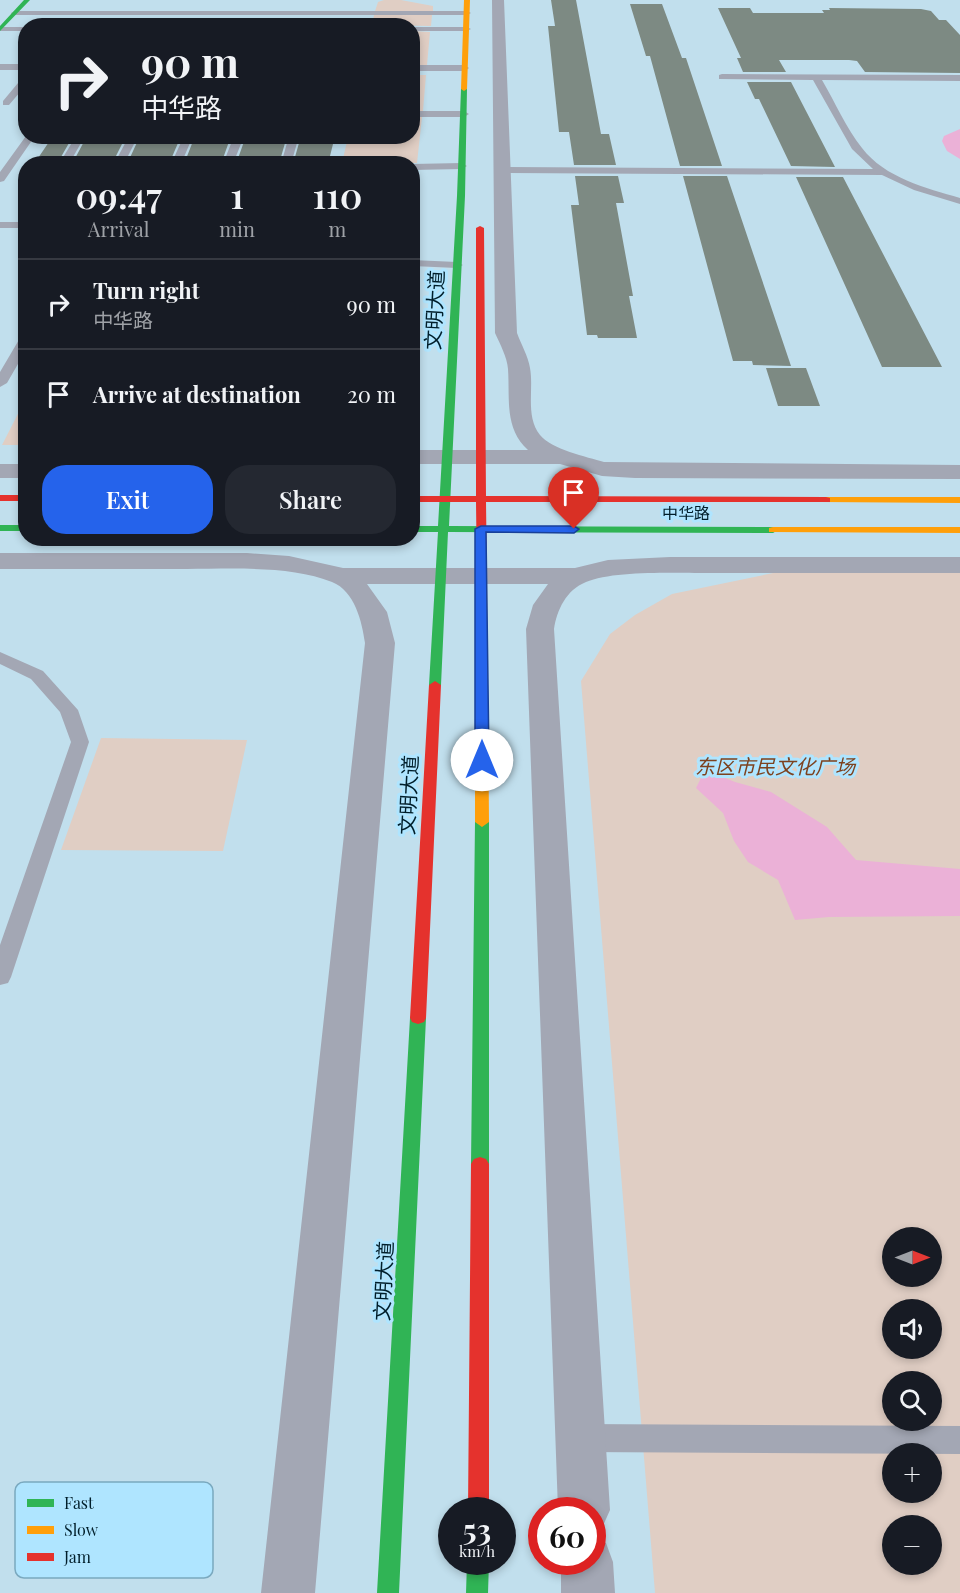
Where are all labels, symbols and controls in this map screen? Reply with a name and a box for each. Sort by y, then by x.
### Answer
text: 90 m [141,33,239,89]
icon: right [42,42,120,120]
text: 中华路 [141,89,222,125]
text: 09:47 [76,170,162,218]
text: 1 [230,170,244,218]
text: 110 [312,170,362,218]
text: Arrival [88,215,149,242]
text: min [219,215,255,242]
text: m [329,215,346,242]
street label: 文明大道 [418,269,449,351]
text: Turn right [93,275,199,305]
icon: right [42,288,75,321]
text: 90 m [347,289,396,319]
text: 中华路 [93,306,153,333]
icon: arrive [42,378,75,411]
text: Arrive at destination [93,379,301,409]
text: 20 m [347,379,396,409]
button: Exit [42,465,213,534]
button: Share [225,465,396,534]
pin [548,467,599,529]
icon: arrive [557,476,590,509]
street label: 中华路 [662,502,710,523]
position arrow [450,728,514,792]
park label: 东区市民文化广场 [695,752,857,779]
street label: 文明大道 [392,754,423,836]
north arrow [882,1227,942,1287]
map controls [882,1227,942,1575]
street label: 文明大道 [367,1240,398,1322]
button: sound [882,1299,942,1359]
button: search [882,1371,942,1431]
button: + [882,1443,942,1503]
legend [15,1482,213,1578]
text: Fast [64,1492,94,1513]
speed limit sign: 60 [528,1497,606,1575]
text: 53 [463,1509,491,1549]
button: − [882,1515,942,1575]
text: Slow [64,1519,99,1540]
text: km/h [459,1541,495,1561]
text: Jam [63,1546,91,1567]

